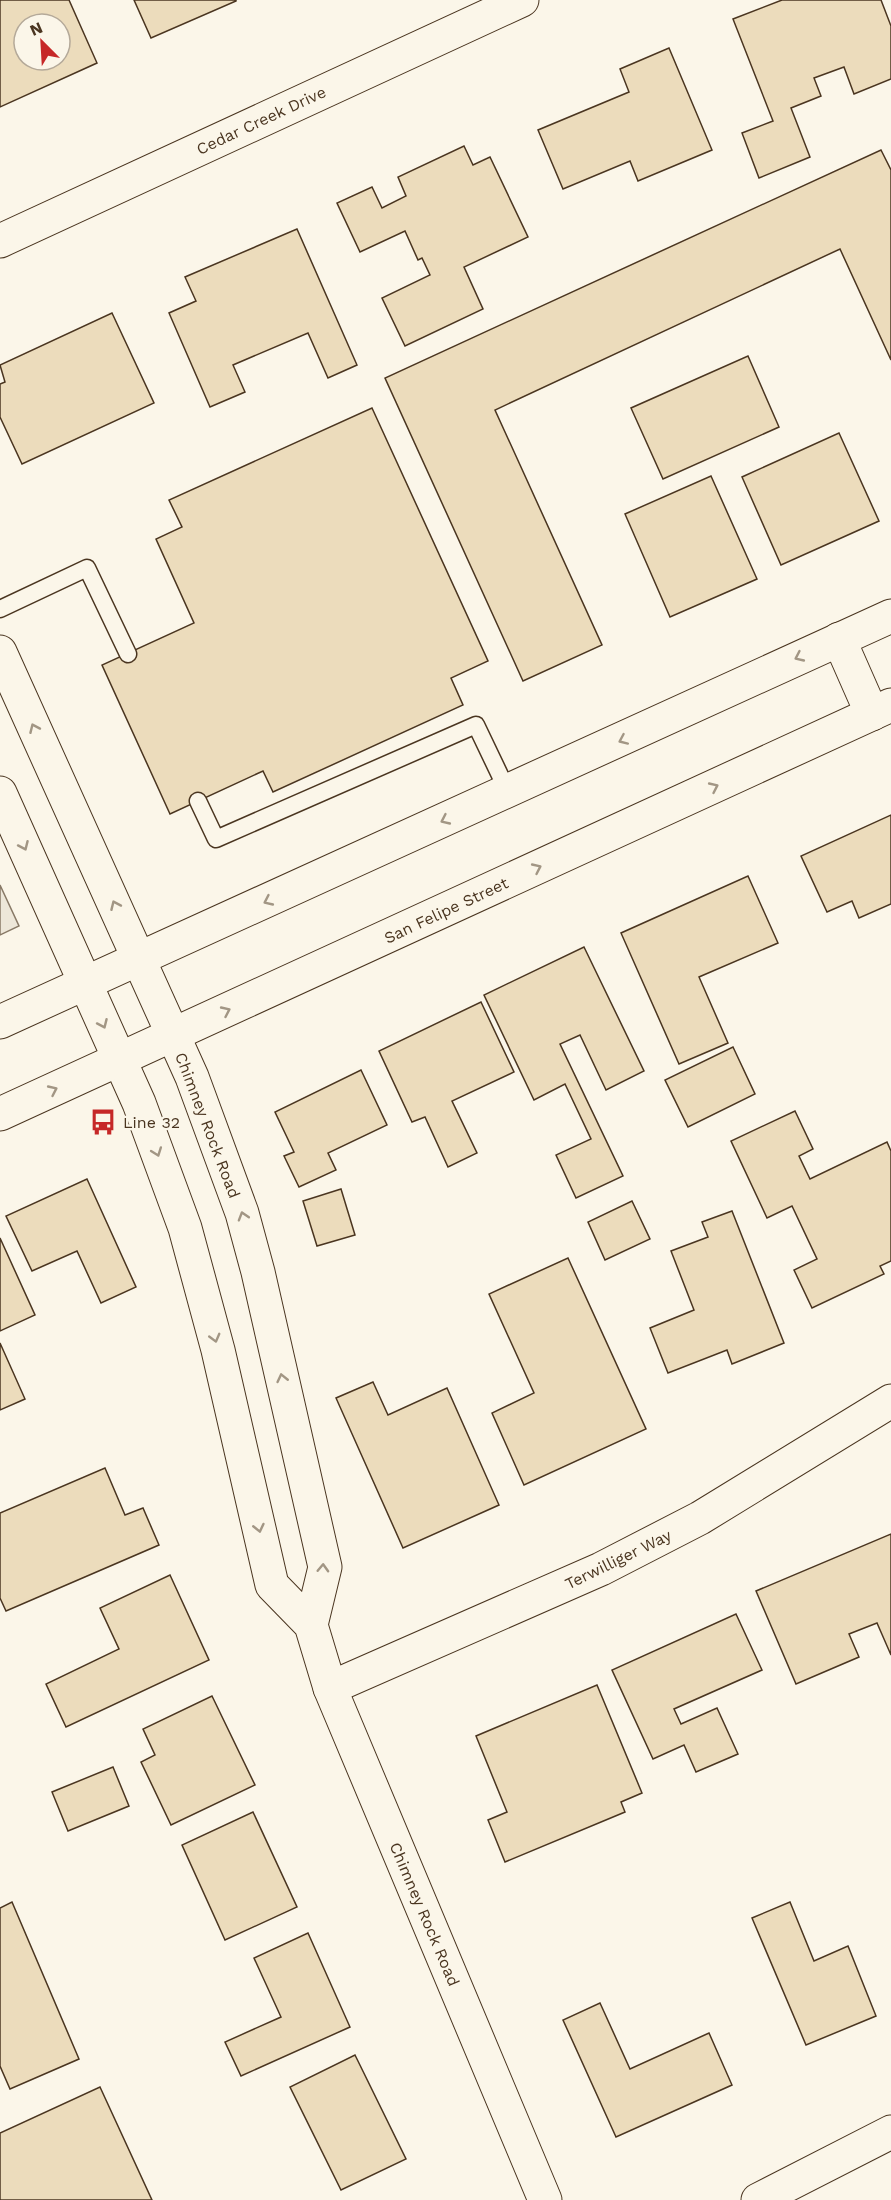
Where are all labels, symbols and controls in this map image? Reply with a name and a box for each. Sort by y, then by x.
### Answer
north arrow [12,12,72,72]
text: N [27,18,45,40]
street label: Cedar Creek Drive [193,82,329,159]
one-way arrow [795,650,806,662]
one-way arrow [30,723,42,734]
one-way arrow [618,732,629,744]
one-way arrow [708,782,719,794]
one-way arrow [441,813,452,825]
one-way arrow [17,840,29,851]
one-way arrow [531,864,542,876]
street label: San Felipe Street [381,873,512,948]
one-way arrow [263,894,274,906]
one-way arrow [110,901,122,912]
one-way arrow [220,1006,231,1018]
one-way arrow [96,1018,108,1029]
street label: Chimney Rock Road [171,1050,244,1201]
one-way arrow [47,1085,58,1097]
bus stop icon: Line 32 [88,1107,118,1137]
place label: Line 32 [123,1113,180,1132]
one-way arrow [149,1146,162,1157]
one-way arrow [237,1211,250,1222]
one-way arrow [208,1332,220,1343]
one-way arrow [277,1373,290,1383]
one-way arrow [252,1523,265,1533]
street label: Terwilliger Way [562,1525,675,1593]
one-way arrow [317,1563,329,1572]
street label: Chimney Rock Road [386,1839,463,1989]

